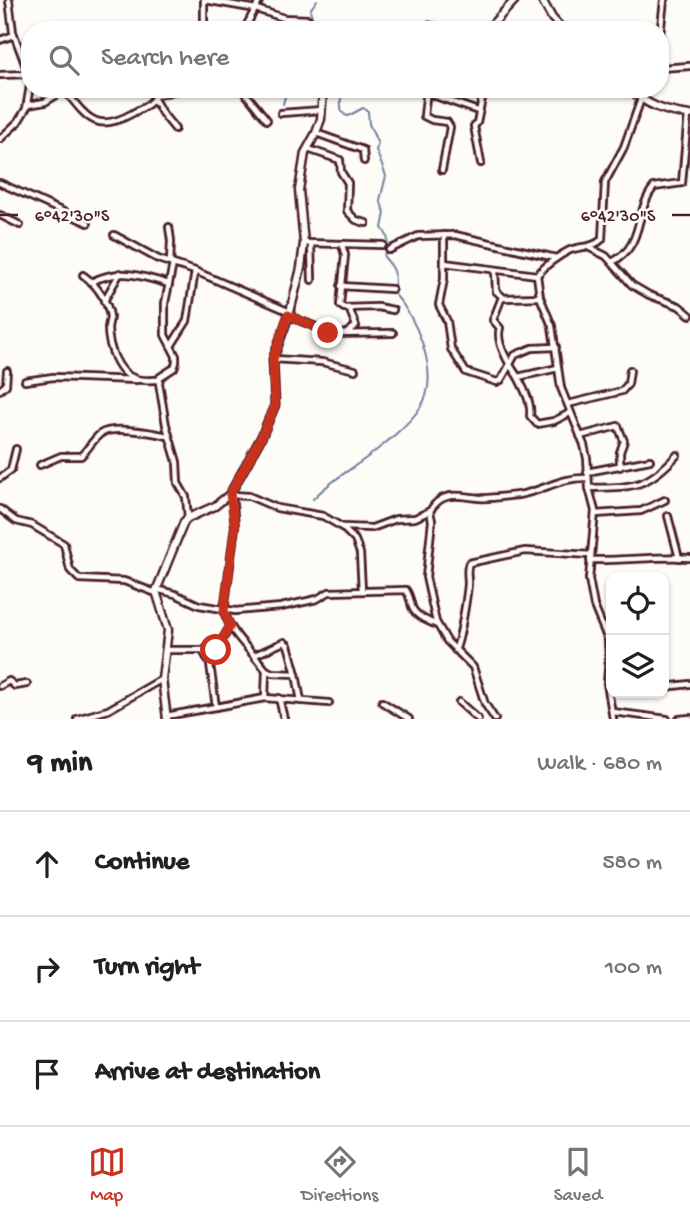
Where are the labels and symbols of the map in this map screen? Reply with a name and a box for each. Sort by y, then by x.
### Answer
text: 6°42'30"S [35,207,110,228]
text: 6°42'30"S [581,207,656,228]
route end [312,317,343,348]
route start [200,634,231,665]

